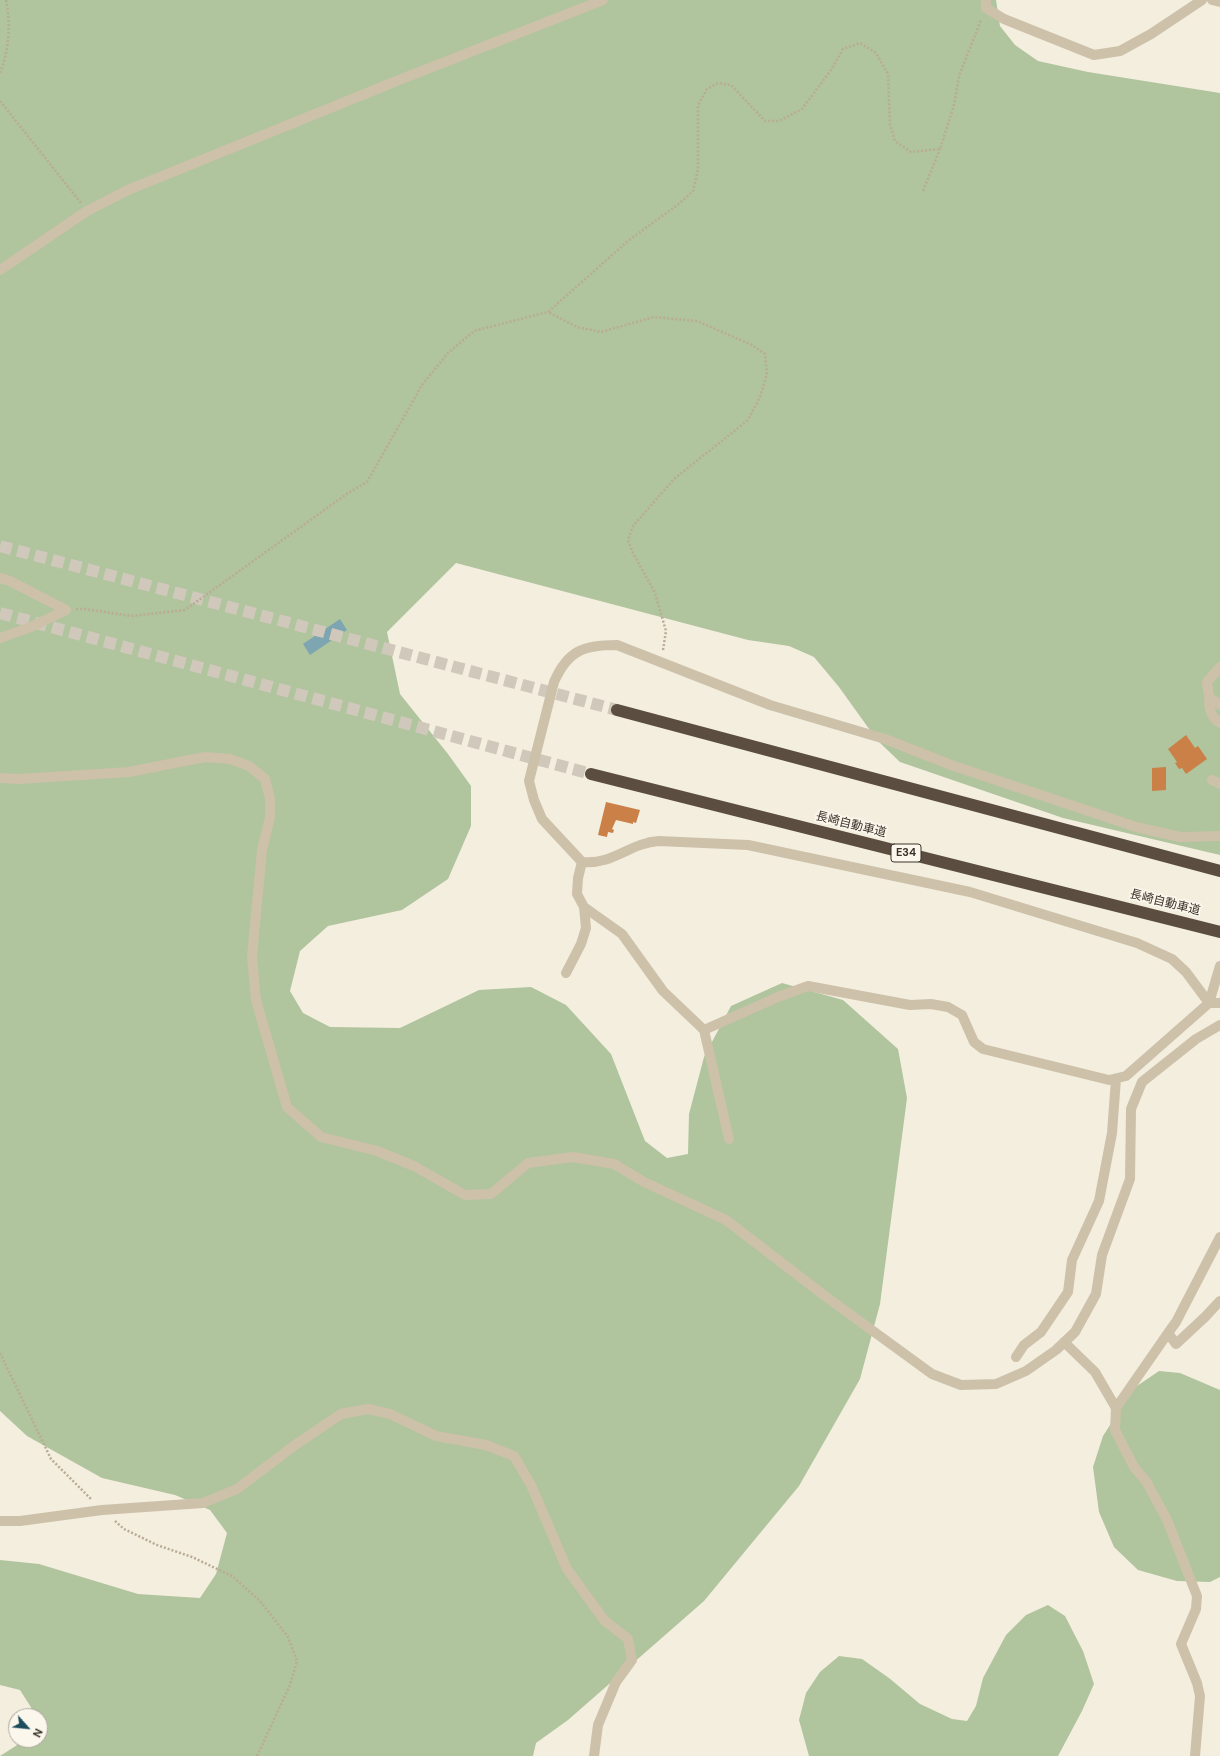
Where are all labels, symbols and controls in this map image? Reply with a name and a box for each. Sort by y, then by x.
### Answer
street label: 長崎自動車道 [814,809,888,841]
road number: E34 [891,844,921,862]
street label: 長崎自動車道 [1128,887,1202,919]
north arrow [8,1708,48,1748]
text: N [30,1726,46,1740]

